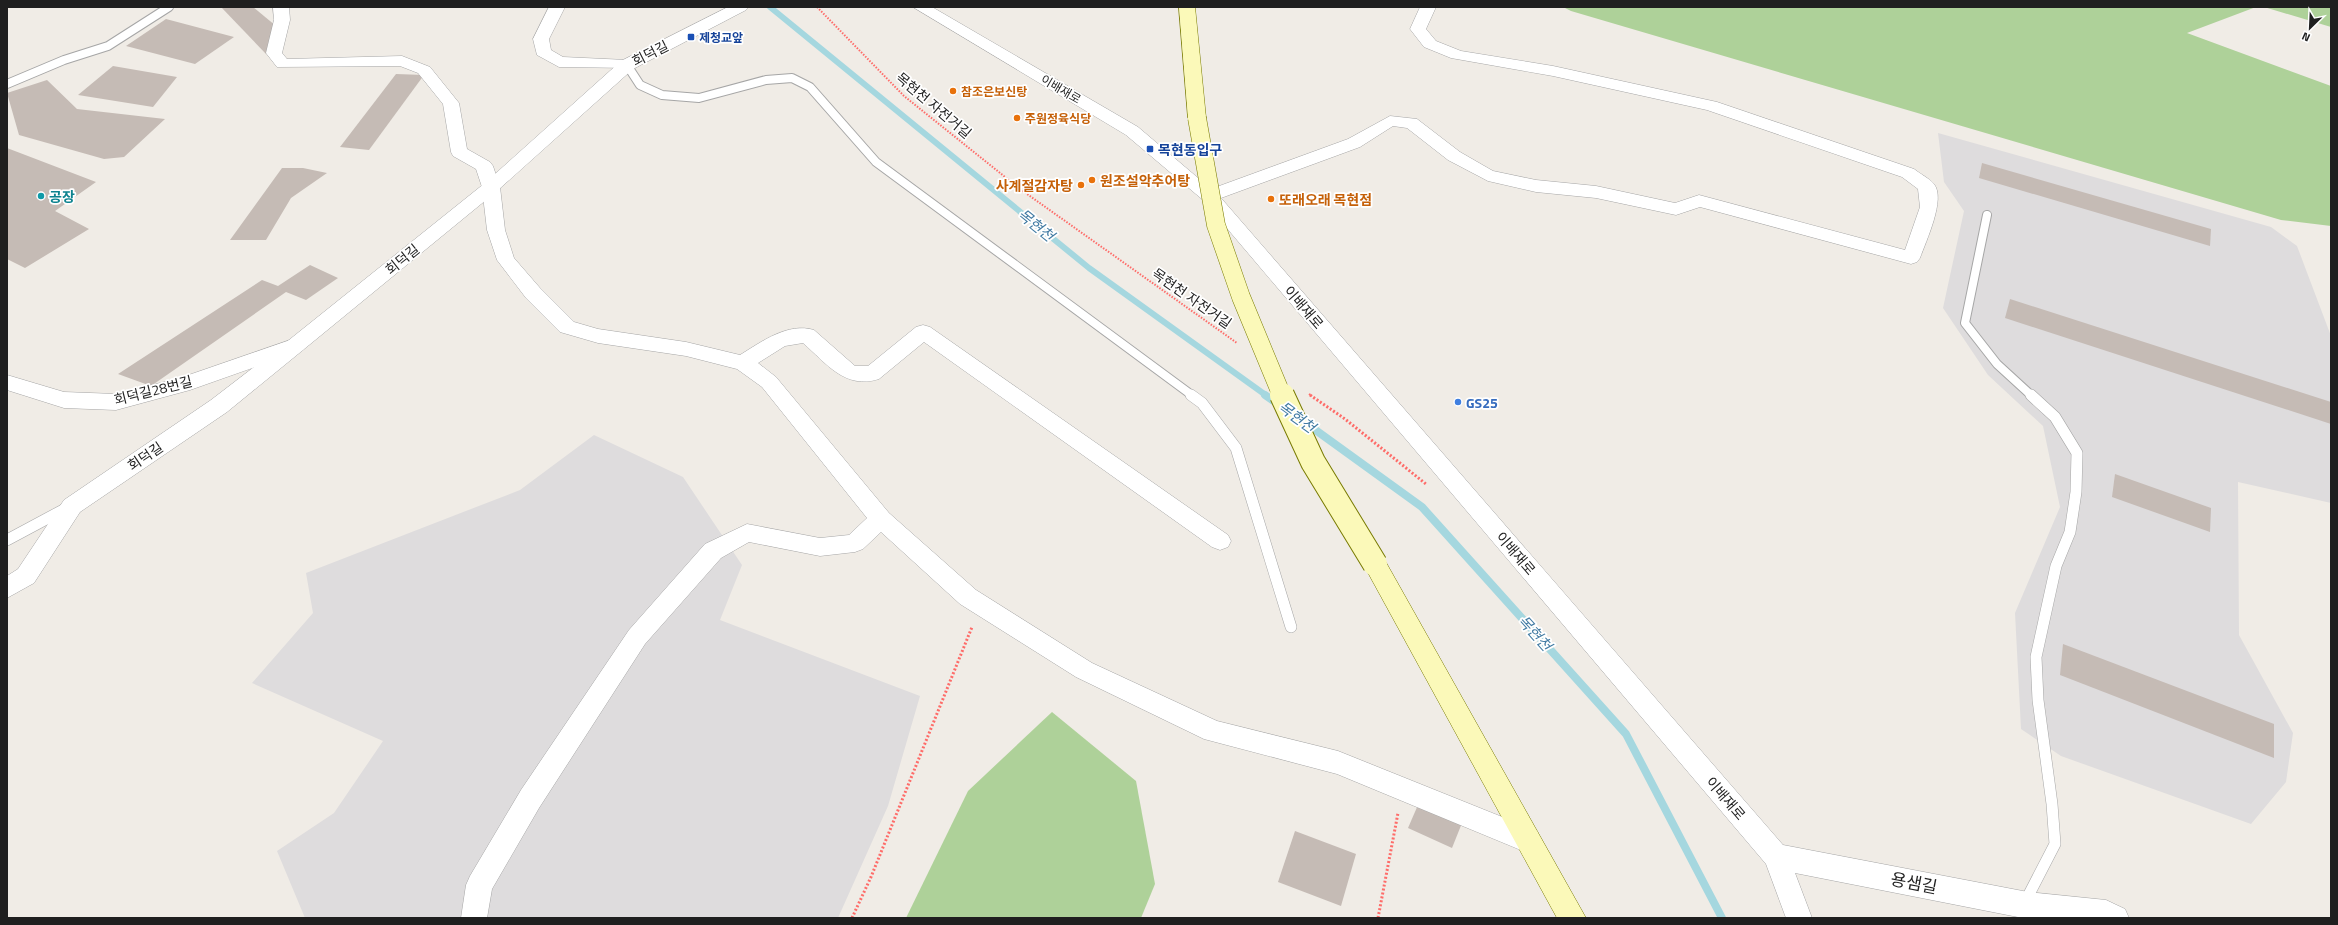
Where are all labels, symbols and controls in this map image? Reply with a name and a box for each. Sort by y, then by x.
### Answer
north arrow [2290,8,2330,48]
place label: 제청교앞 [699,28,743,47]
text: N [2299,28,2313,46]
marker: 제청교앞 [686,32,696,42]
street label: 회덕길 [628,35,672,71]
street label: 목현천 자전거길 [892,67,976,143]
street label: 이배재로 [1037,70,1085,108]
place label: 참조은보신탕 [961,82,1027,101]
marker: 참조은보신탕 [948,86,958,96]
place label: 주원정육식당 [1025,109,1091,128]
marker: 주원정육식당 [1012,113,1022,123]
place label: 목현동입구 [1158,139,1223,160]
marker: 목현동입구 [1145,144,1155,154]
place label: 원조설악추어탕 [1100,170,1190,191]
place label: 사계절감자탕 [996,175,1073,196]
marker: 원조설악추어탕 [1087,175,1097,185]
marker: 사계절감자탕 [1076,180,1086,190]
place label: 공장 [49,186,75,207]
place label: 또래오래 목현점 [1279,189,1372,210]
marker: 공장 [36,191,46,201]
marker: 또래오래 목현점 [1266,194,1276,204]
water label: 목현천 [1013,203,1061,248]
street label: 회덕길 [380,239,424,279]
street label: 목현천 자전거길 [1148,263,1236,333]
street label: 이배재로 [1279,281,1329,333]
street label: 회덕길28번길 [112,370,194,410]
place label: GS25 [1466,392,1498,413]
water label: 목현천 [1273,396,1322,440]
marker: GS25 [1453,397,1463,407]
street label: 회덕길 [123,436,167,476]
street label: 이배재로 [1491,527,1541,579]
water label: 목현천 [1513,610,1559,658]
street label: 이배재로 [1701,772,1751,824]
street label: 용샘길 [1888,866,1940,900]

